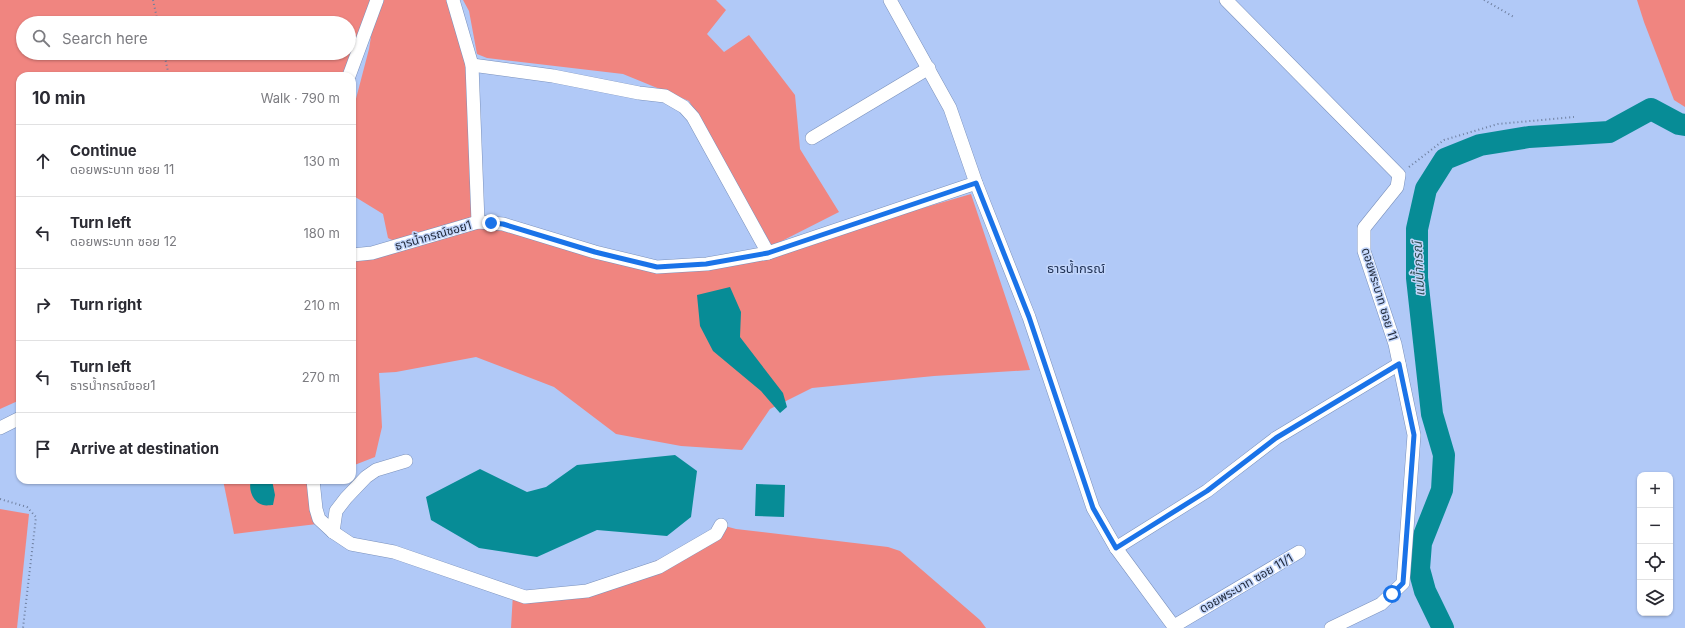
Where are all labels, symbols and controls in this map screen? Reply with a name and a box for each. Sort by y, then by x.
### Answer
search box [16,16,356,60]
icon: search [30,27,52,49]
text: Search here [62,29,148,48]
text: 10 min [32,88,86,108]
text: Walk · 790 m [261,90,340,106]
text: Continue [70,141,137,160]
icon: ahead [32,150,54,172]
text: 130 m [303,153,340,169]
text: ดอยพระบาท ซอย 11 [70,161,174,177]
text: Turn left [70,213,131,232]
route end [482,214,500,232]
street label: ธารน้ำกรณ์ซอย1 [393,216,473,253]
icon: left [32,222,54,244]
text: 180 m [303,225,340,241]
text: ดอยพระบาท ซอย 12 [70,233,177,249]
water label: แม่น้ำกรณ์ [1407,238,1427,297]
street label: ดอยพระบาท ซอย 11 [1359,246,1401,342]
district label: ธารน้ำกรณ์ [1047,259,1105,276]
icon: right [32,294,54,316]
text: Turn right [70,295,142,314]
text: 210 m [304,297,340,313]
text: Turn left [70,357,131,376]
icon: left [32,366,54,388]
text: 270 m [302,369,340,385]
text: ธารน้ำกรณ์ซอย1 [70,377,156,393]
icon: arrive [32,438,54,460]
text: Arrive at destination [70,439,219,458]
map controls [1637,472,1673,616]
button: + [1637,472,1673,508]
button: − [1637,508,1673,544]
button: locate [1637,544,1673,580]
street label: ดอยพระบาท ซอย 11/1 [1197,550,1295,616]
button: layers [1637,580,1673,616]
route start [1383,585,1401,603]

